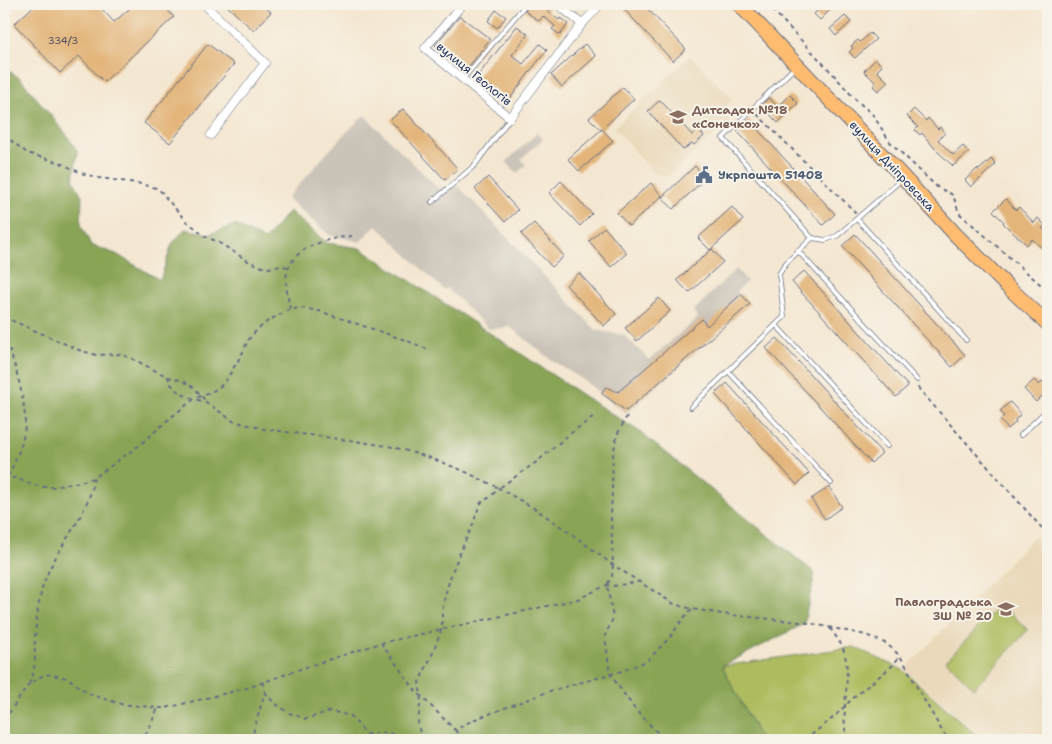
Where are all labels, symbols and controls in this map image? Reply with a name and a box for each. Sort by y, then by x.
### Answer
house number: 334/3 [48,34,78,47]
street label: вулиця Геологів [433,39,515,109]
place label: Дитсадок №18 «Сонечко» [692,102,787,132]
school or university icon: Дитсадок №18 «Сонечко» [668,107,688,127]
street label: вулиця Дніпровська [846,117,938,215]
public building icon: Укрпошта 51408 [694,165,714,185]
place label: Укрпошта 51408 [718,167,823,183]
place label: Павлоградська ЗШ № 20 [895,594,993,624]
school or university icon: Павлоградська ЗШ № 20 [996,599,1016,619]

